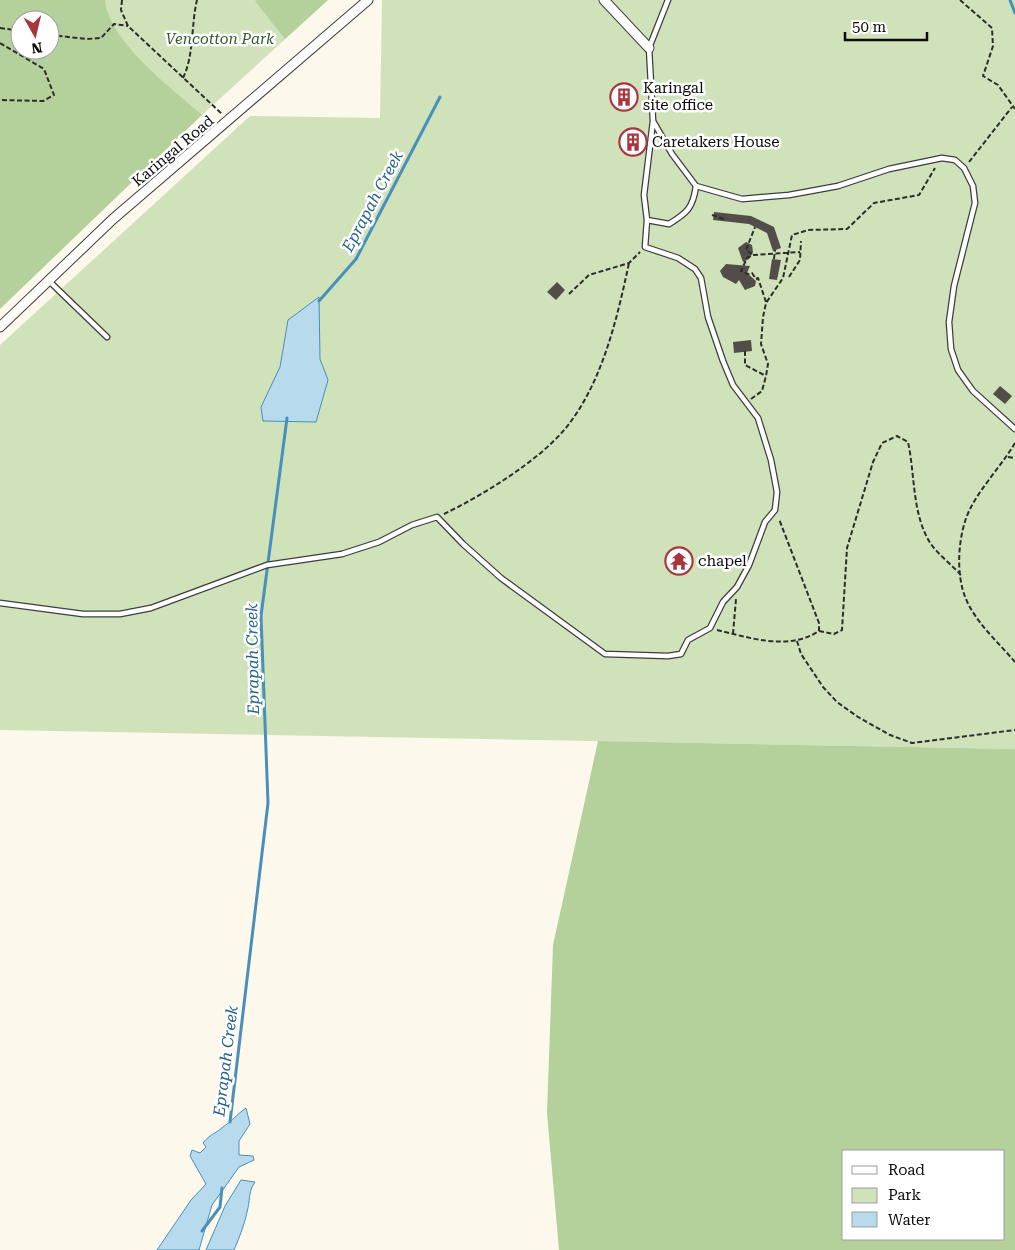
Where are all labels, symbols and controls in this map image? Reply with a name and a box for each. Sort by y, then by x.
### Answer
north arrow [10,10,60,60]
scale bar [845,10,928,42]
text: 50 m [852,18,887,36]
park label: Vencotton Park [166,30,275,48]
text: N [30,39,43,57]
place label: Karingal site office [643,79,713,114]
building icon: Karingal site office [609,82,639,112]
street label: Karingal Road [128,111,218,190]
building icon: Caretakers House [618,127,648,157]
place label: Caretakers House [652,133,779,151]
water label: Eprapah Creek [337,147,407,256]
temple icon: chapel [664,546,694,576]
place label: chapel [698,552,747,570]
water label: Eprapah Creek [242,603,263,716]
water label: Eprapah Creek [209,1004,242,1118]
legend [842,1150,1005,1240]
text: Road [888,1161,925,1179]
text: Park [888,1186,922,1204]
text: Water [888,1211,930,1229]

